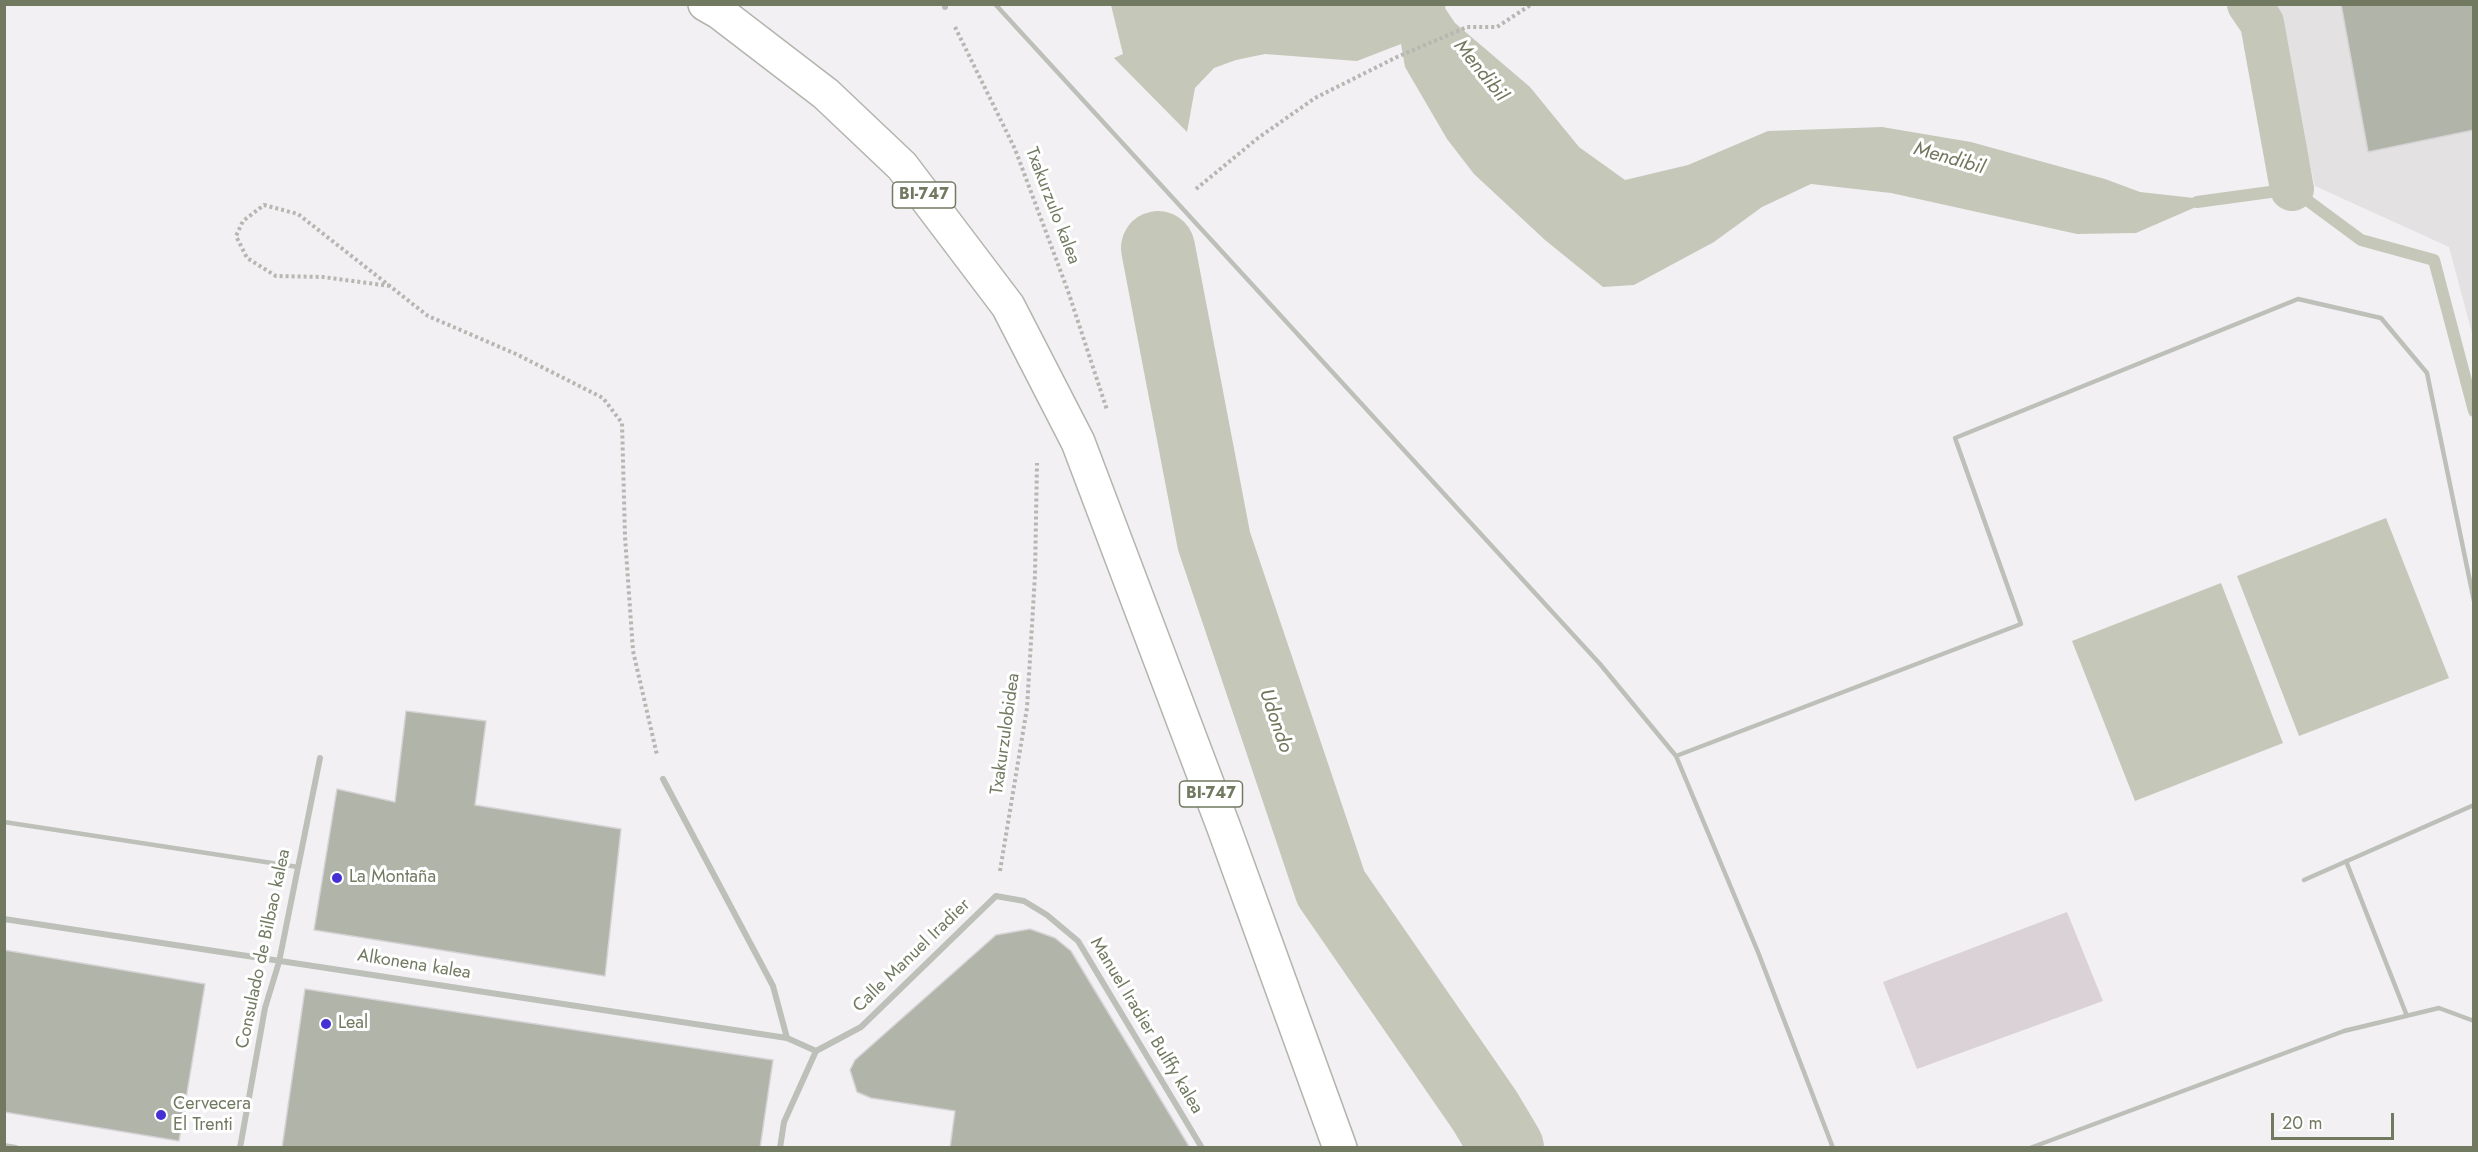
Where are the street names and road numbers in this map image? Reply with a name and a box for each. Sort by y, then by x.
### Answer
street label: Txakurzulo kalea [1020,144,1084,268]
road number: BI-747 [892,182,956,208]
street label: Txakurzulobidea [987,672,1025,796]
road number: BI-747 [1180,781,1242,807]
street label: Consulado de Bilbao kalea [232,847,296,1051]
street label: Calle Manuel Iradier [849,895,975,1017]
street label: Manuel Iradier Bulffy kalea [1085,934,1207,1118]
street label: Alkonena kalea [356,945,472,985]

